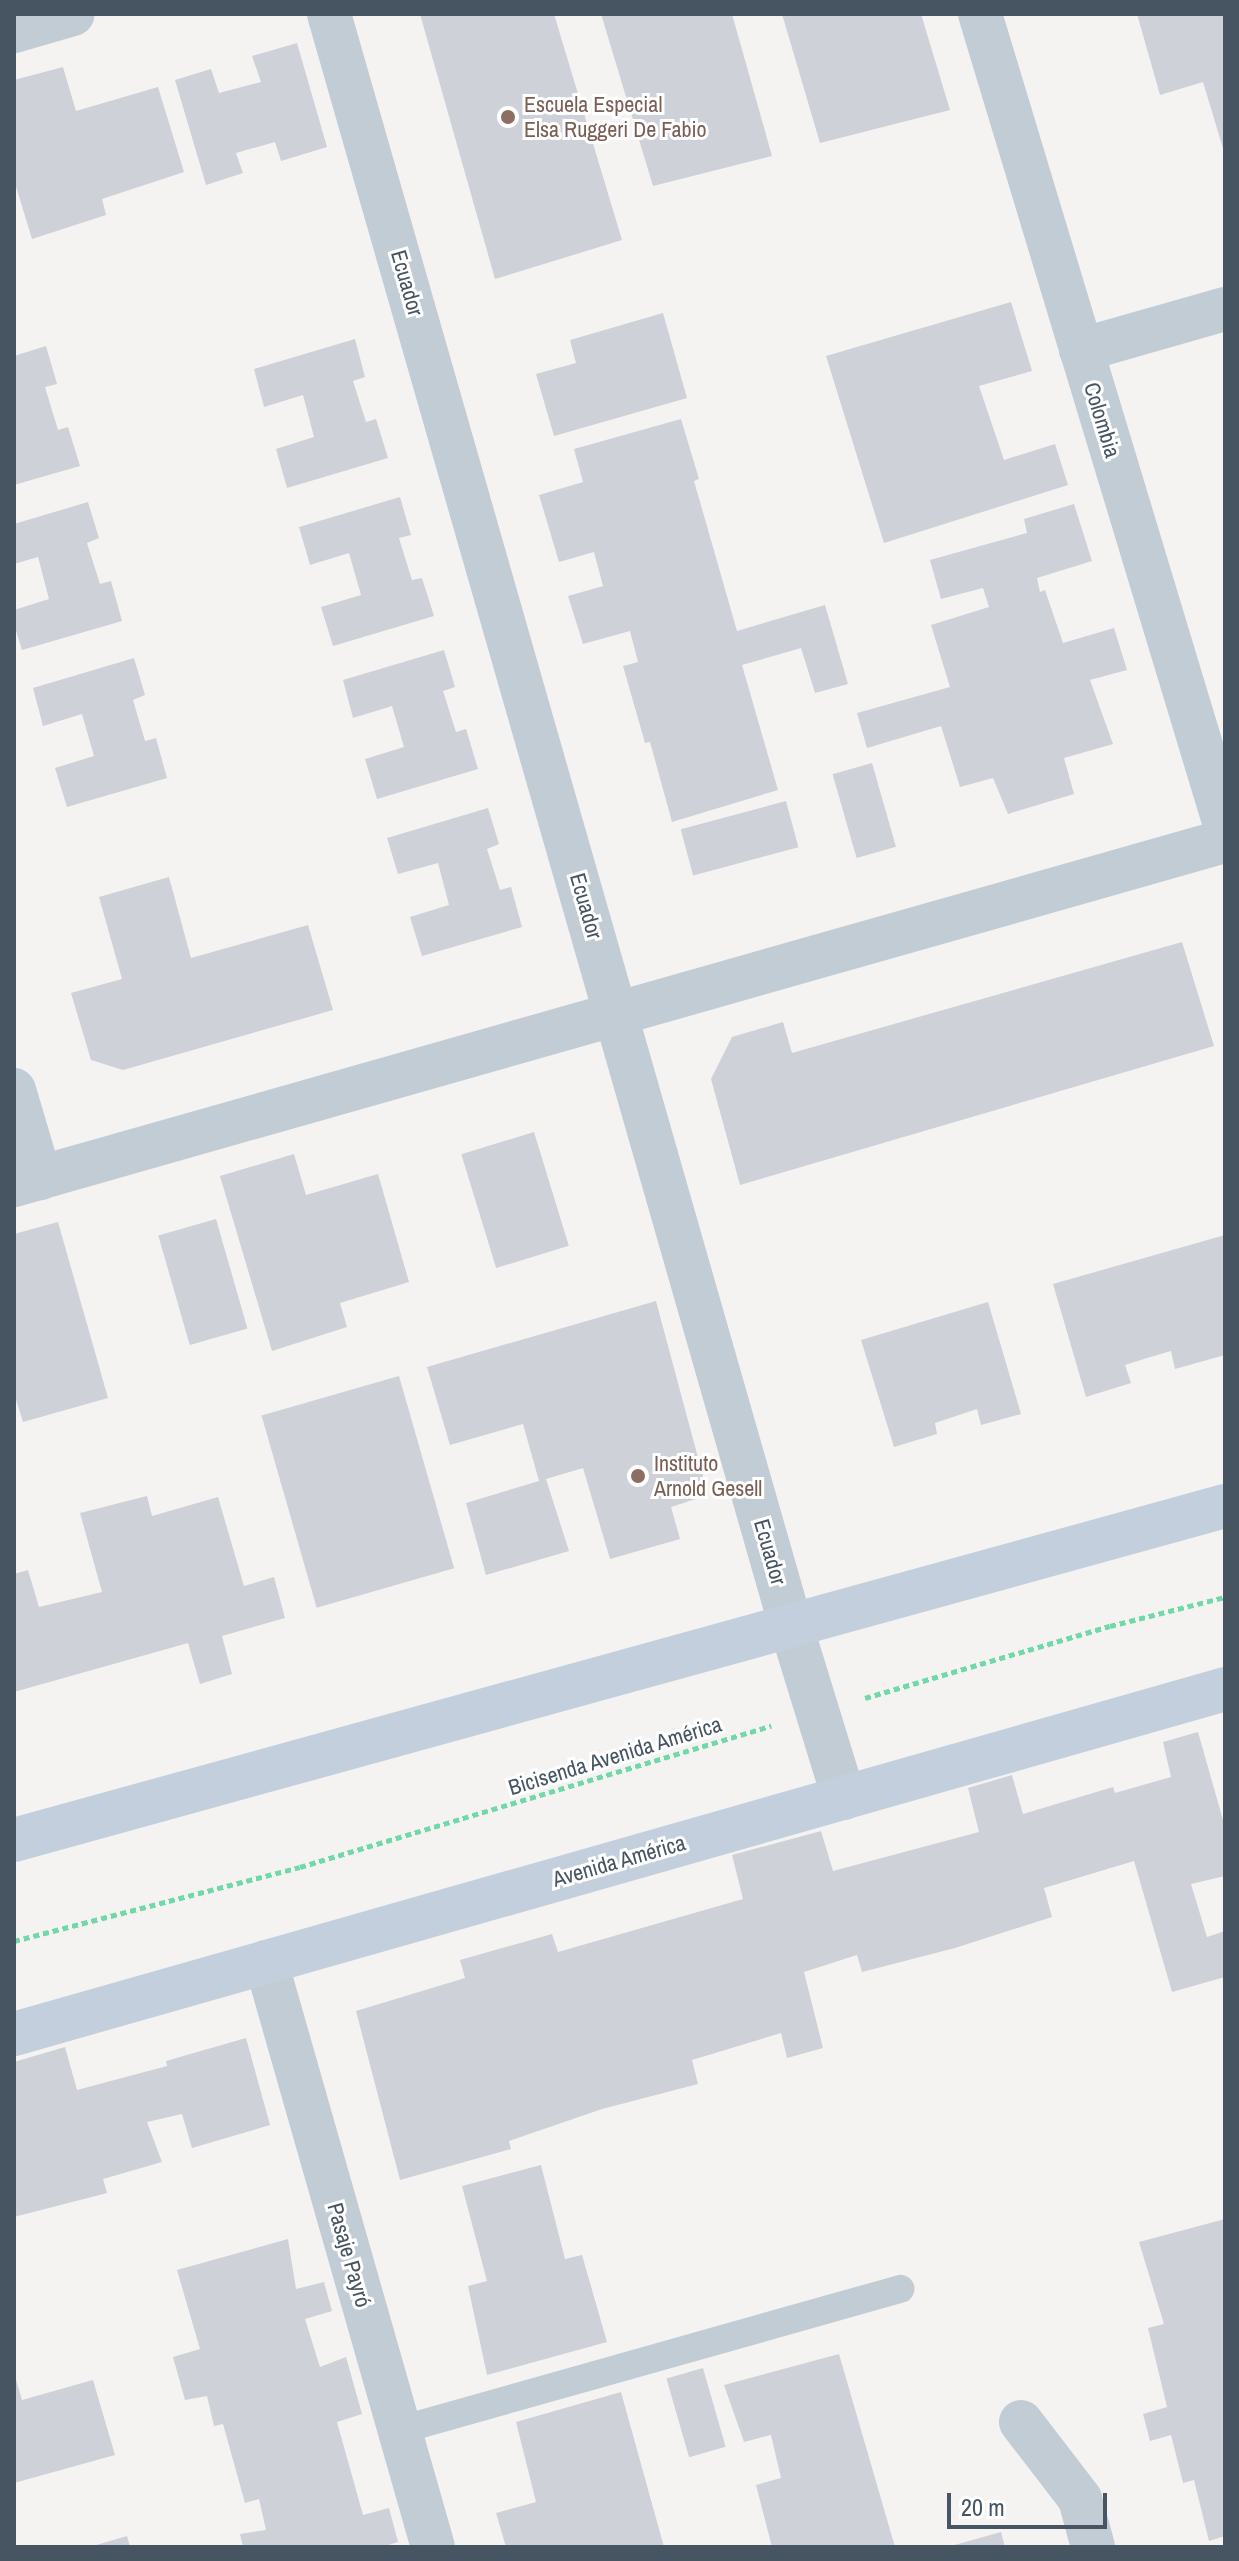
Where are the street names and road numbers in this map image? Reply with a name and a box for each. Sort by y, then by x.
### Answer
street label: Ecuador [385,247,429,319]
street label: Colombia [1078,379,1126,461]
street label: Ecuador [564,870,608,942]
street label: Ecuador [748,1516,792,1588]
street label: Bicisenda Avenida América [504,1711,726,1801]
street label: Avenida América [549,1829,689,1893]
street label: Pasaje Payró [322,2200,376,2310]

